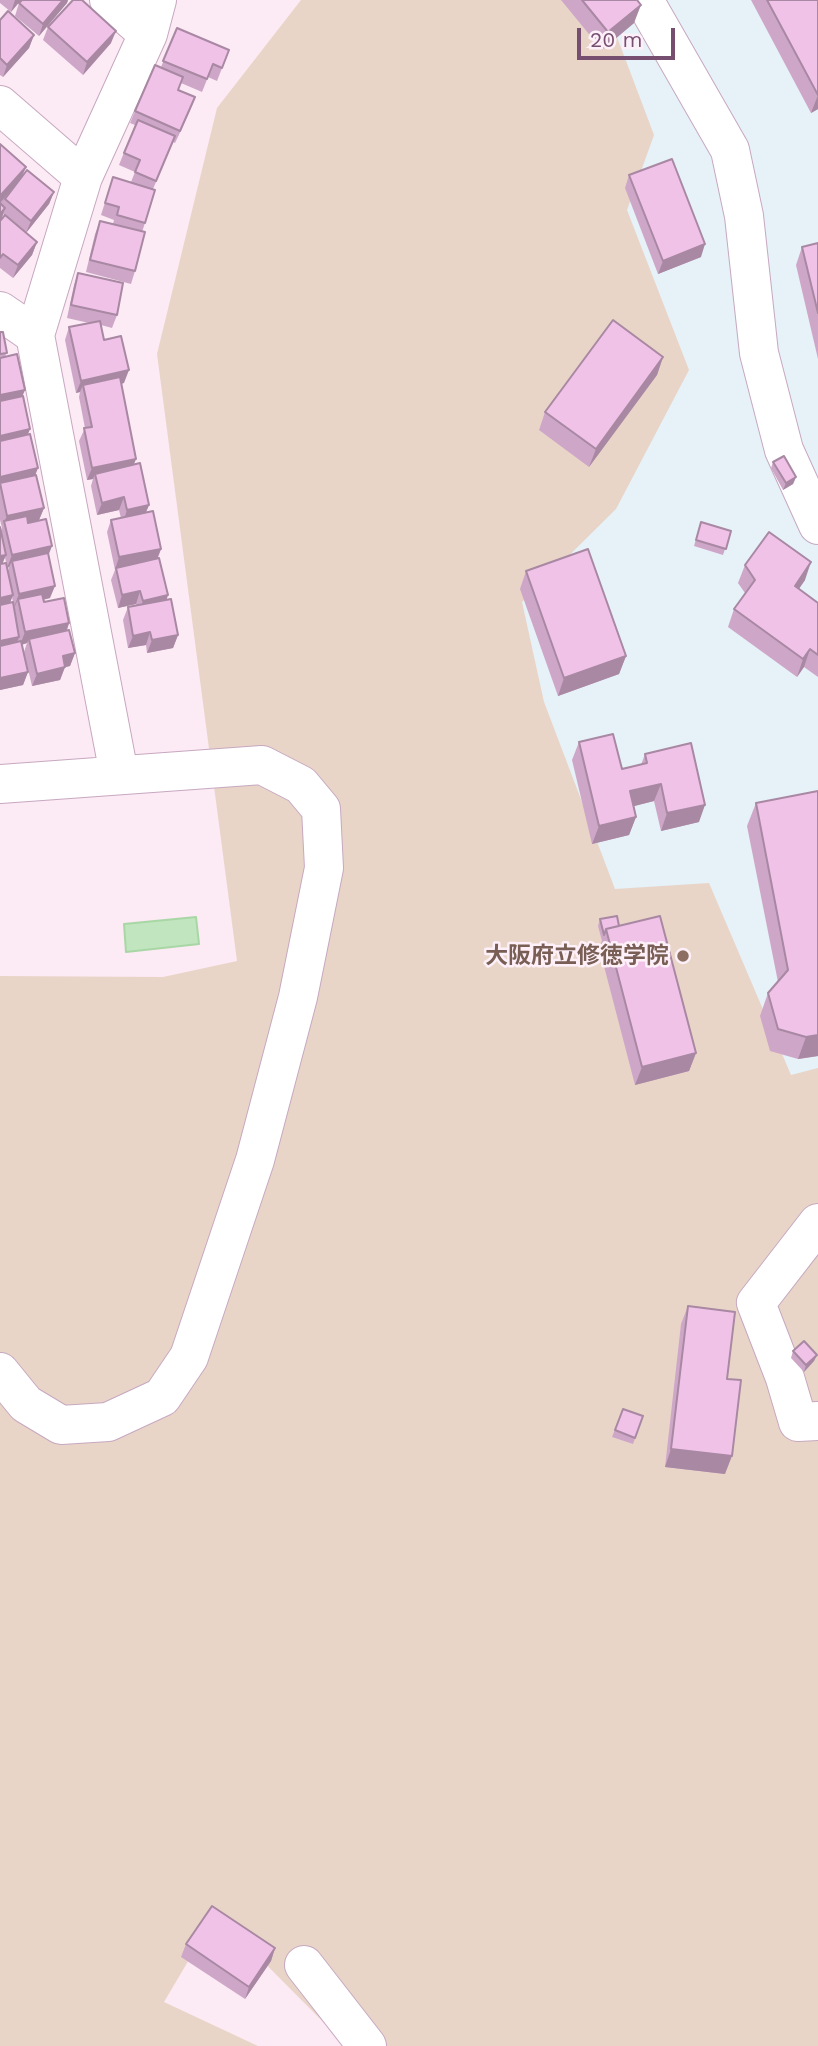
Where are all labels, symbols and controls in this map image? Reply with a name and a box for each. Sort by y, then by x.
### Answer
scale bar [580,14,678,58]
text: 20 m [590,27,642,52]
place label: 大阪府立修徳学院 [485,942,669,970]
marker: 大阪府立修徳学院 [675,948,691,964]

